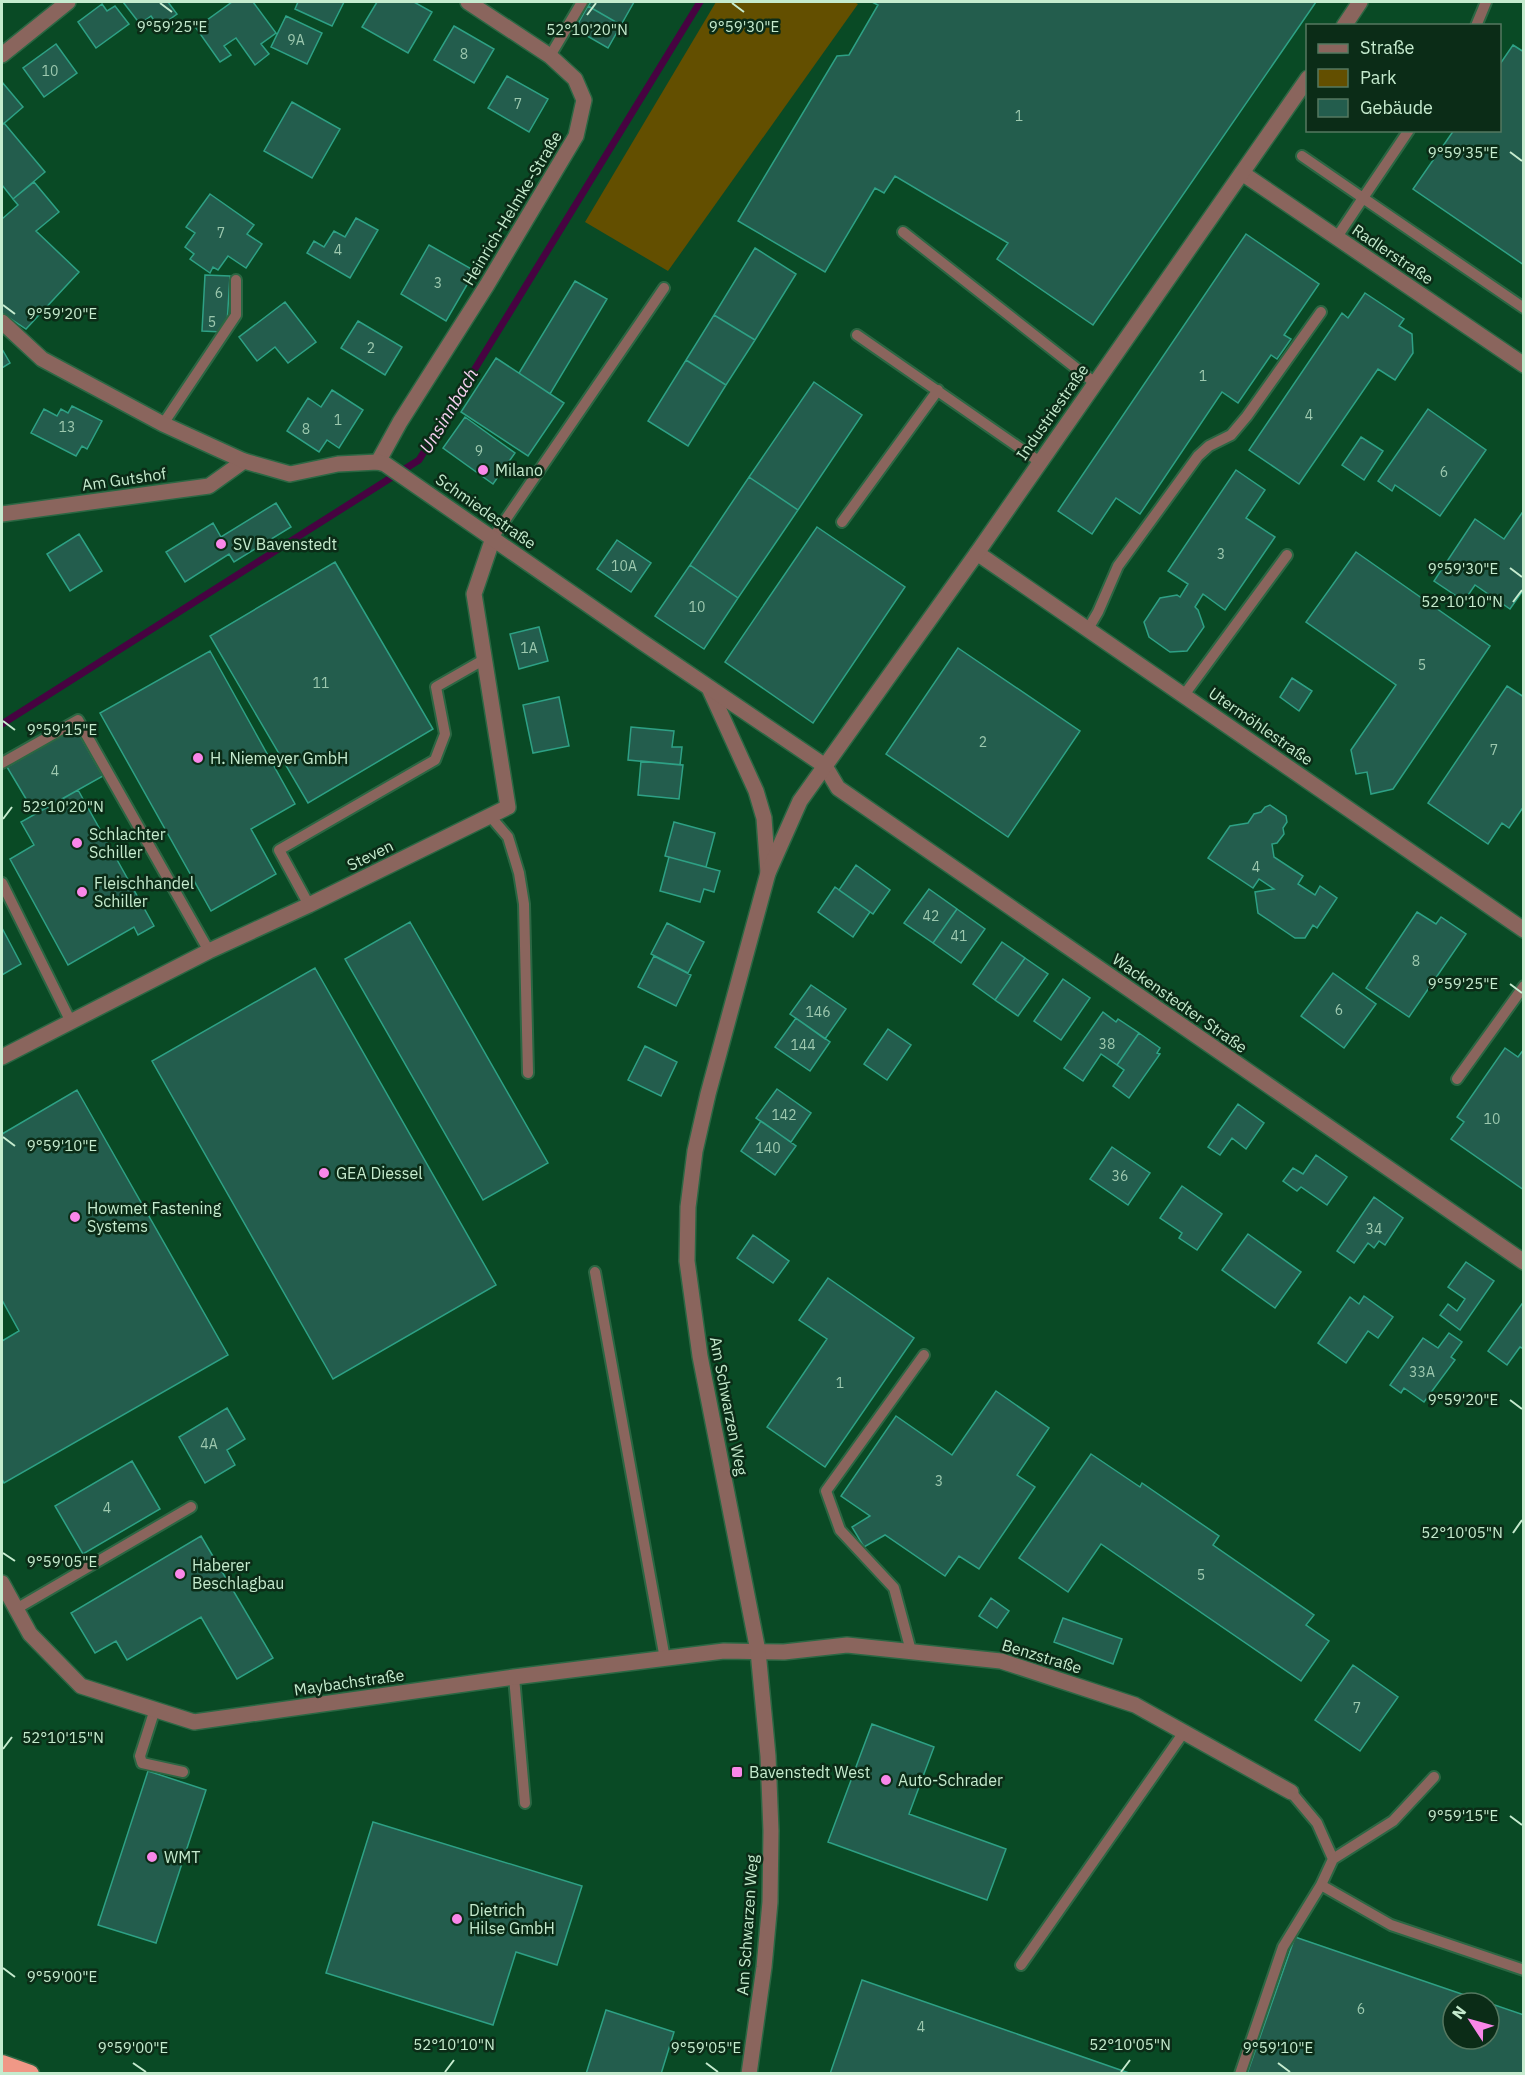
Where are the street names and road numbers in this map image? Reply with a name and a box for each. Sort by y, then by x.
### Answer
street label: Heinrich-Helmke-Straße [458,127,566,289]
street label: Radlerstraße [1349,220,1438,289]
street label: Industriestraße [1012,360,1093,464]
street label: Am Gutshof [81,463,167,495]
street label: Schmiedestraße [432,469,540,553]
street label: Utermöhlestraße [1205,683,1317,770]
street label: Steven [344,835,396,875]
street label: Wackenstedter Straße [1109,949,1252,1057]
street label: Am Schwarzen Weg [706,1335,752,1478]
street label: Benzstraße [1000,1634,1085,1678]
street label: Maybachstraße [293,1664,406,1700]
street label: Am Schwarzen Weg [732,1853,762,1996]

